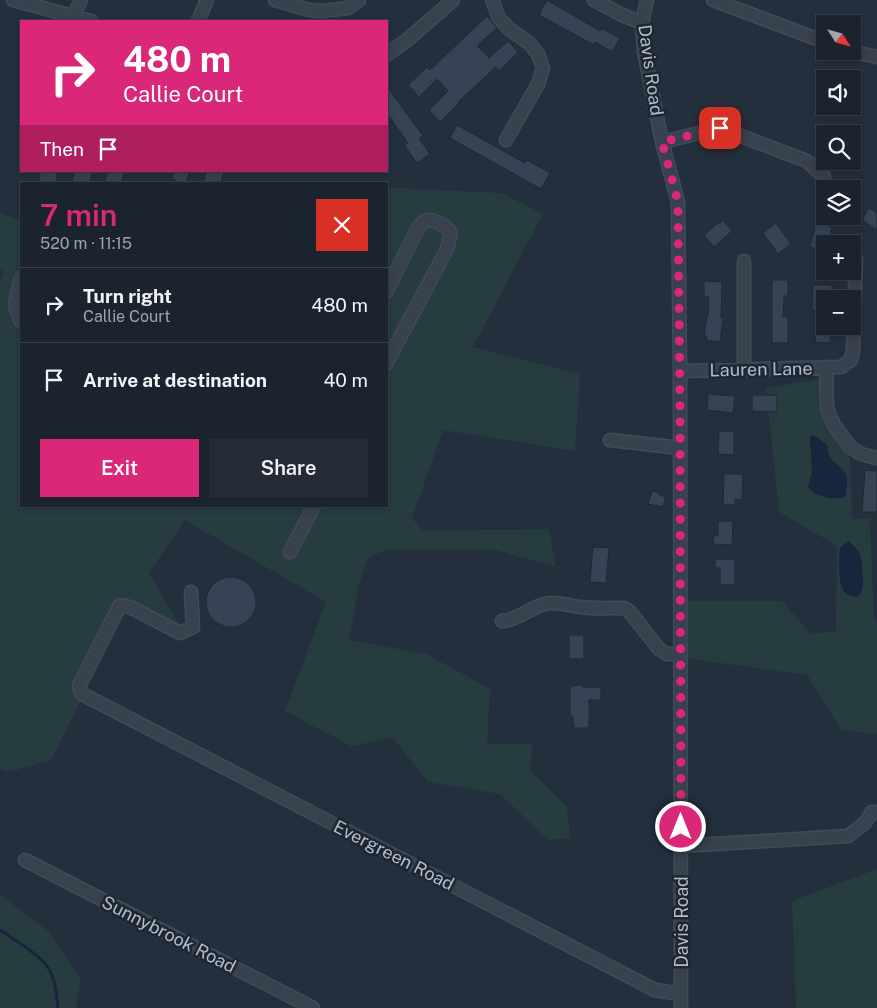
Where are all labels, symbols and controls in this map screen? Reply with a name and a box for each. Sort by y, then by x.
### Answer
north arrow [816,15,861,60]
map controls [816,15,861,335]
street label: Davis Road [634,23,668,117]
text: 480 m [123,39,231,80]
icon: right [40,40,105,105]
button: sound [816,70,861,115]
text: Callie Court [123,81,243,107]
pin [699,107,741,149]
icon: arrive [706,114,734,142]
button: search [816,125,861,170]
icon: arrive [94,135,122,163]
text: Then [40,138,84,160]
button: layers [816,180,861,225]
text: 7 min [40,197,117,233]
button: close [316,199,368,251]
text: 520 m · 11:15 [40,234,132,253]
button: + [816,235,861,280]
text: Turn right [83,285,172,307]
button: − [816,290,861,335]
icon: right [40,291,68,319]
text: 480 m [311,294,368,316]
text: Callie Court [83,307,171,326]
street label: Lauren Lane [709,358,813,380]
icon: arrive [40,366,68,394]
text: Arrive at destination [83,369,267,391]
text: 40 m [323,369,368,391]
button: Exit [40,439,199,497]
button: Share [209,439,368,497]
position arrow [654,800,706,852]
street label: Evergreen Road [330,816,458,894]
street label: Davis Road [671,876,692,968]
street label: Sunnybrook Road [98,891,240,977]

